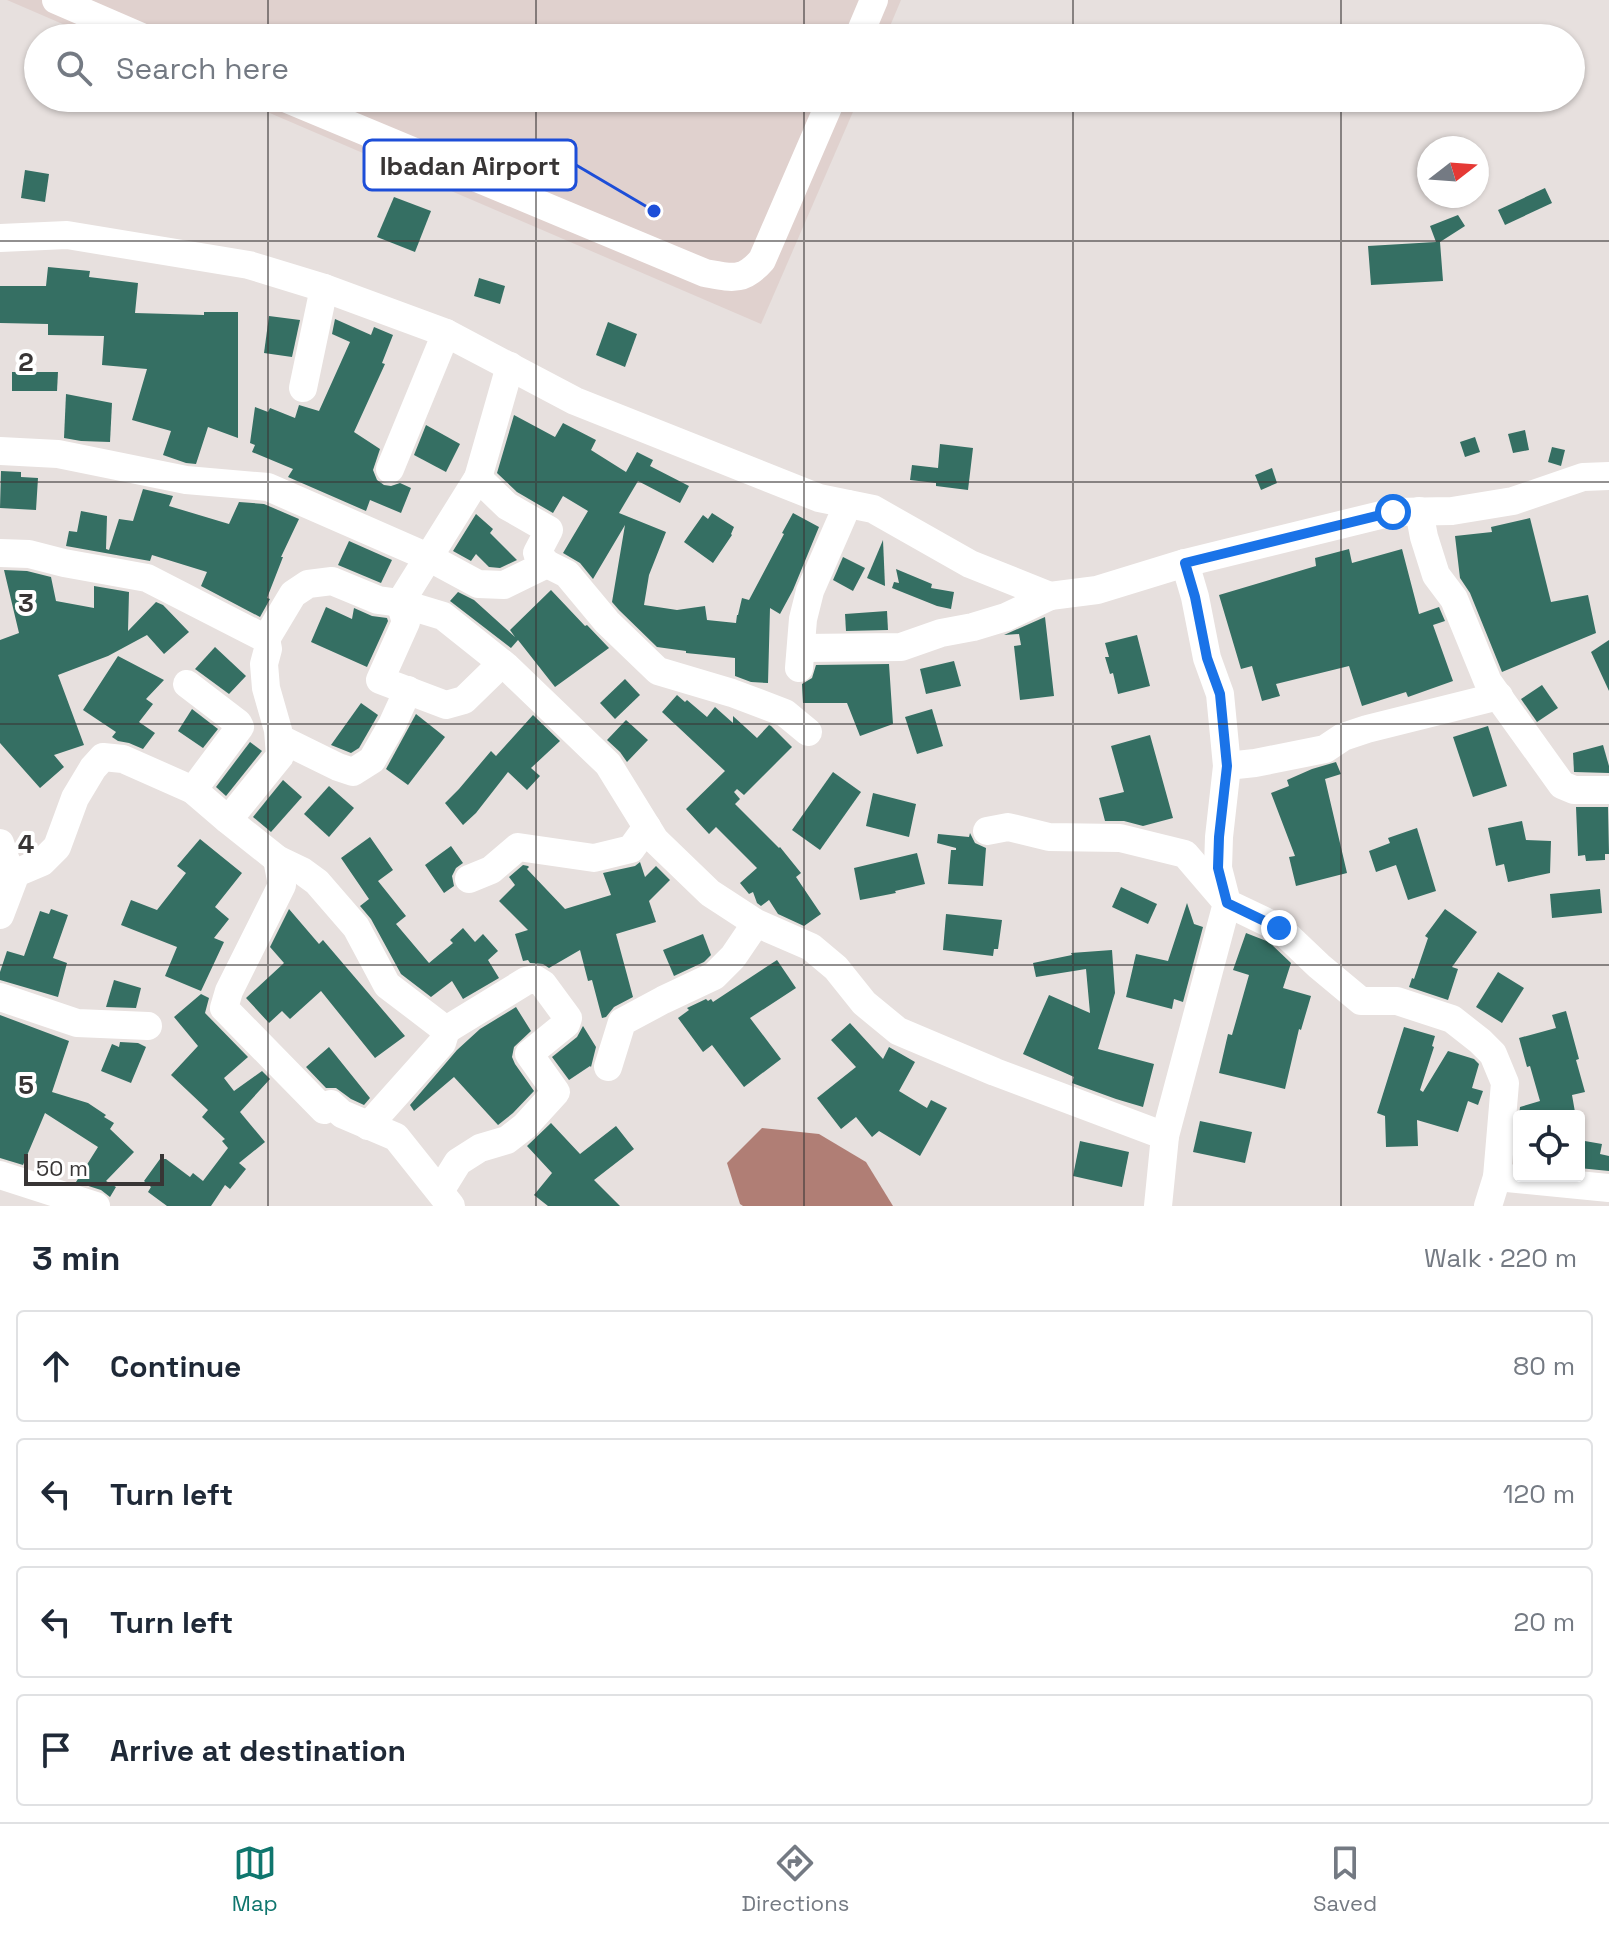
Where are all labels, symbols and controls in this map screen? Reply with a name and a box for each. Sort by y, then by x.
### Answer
search box [24,24,1585,112]
icon: search [52,46,96,90]
text: Search here [116,49,289,88]
north arrow [1417,136,1489,208]
callout: Ibadan Airport [364,140,576,190]
text: Ibadan Airport [380,149,560,183]
text: 2 [18,345,34,379]
route start [1375,494,1411,530]
text: 3 [18,586,34,620]
text: 4 [18,827,34,861]
route end [1261,910,1297,946]
text: 5 [18,1068,34,1102]
map controls [1513,1110,1585,1182]
button: locate [1513,1110,1585,1182]
scale bar [24,1150,164,1186]
text: 50 m [36,1154,88,1182]
text: 3 min [32,1237,120,1280]
text: Walk · 220 m [1424,1241,1577,1275]
icon: ahead [34,1344,78,1388]
text: Continue [110,1347,241,1386]
text: 80 m [1513,1349,1575,1383]
icon: left [34,1472,78,1516]
text: Turn left [110,1475,233,1514]
text: 120 m [1503,1477,1575,1511]
icon: left [34,1600,78,1644]
text: Turn left [110,1603,233,1642]
text: 20 m [1514,1605,1575,1639]
icon: arrive [34,1728,78,1772]
text: Arrive at destination [110,1731,406,1770]
tab: Map [232,1841,278,1917]
tab: Directions [741,1841,849,1917]
tab: Saved [1313,1841,1377,1917]

